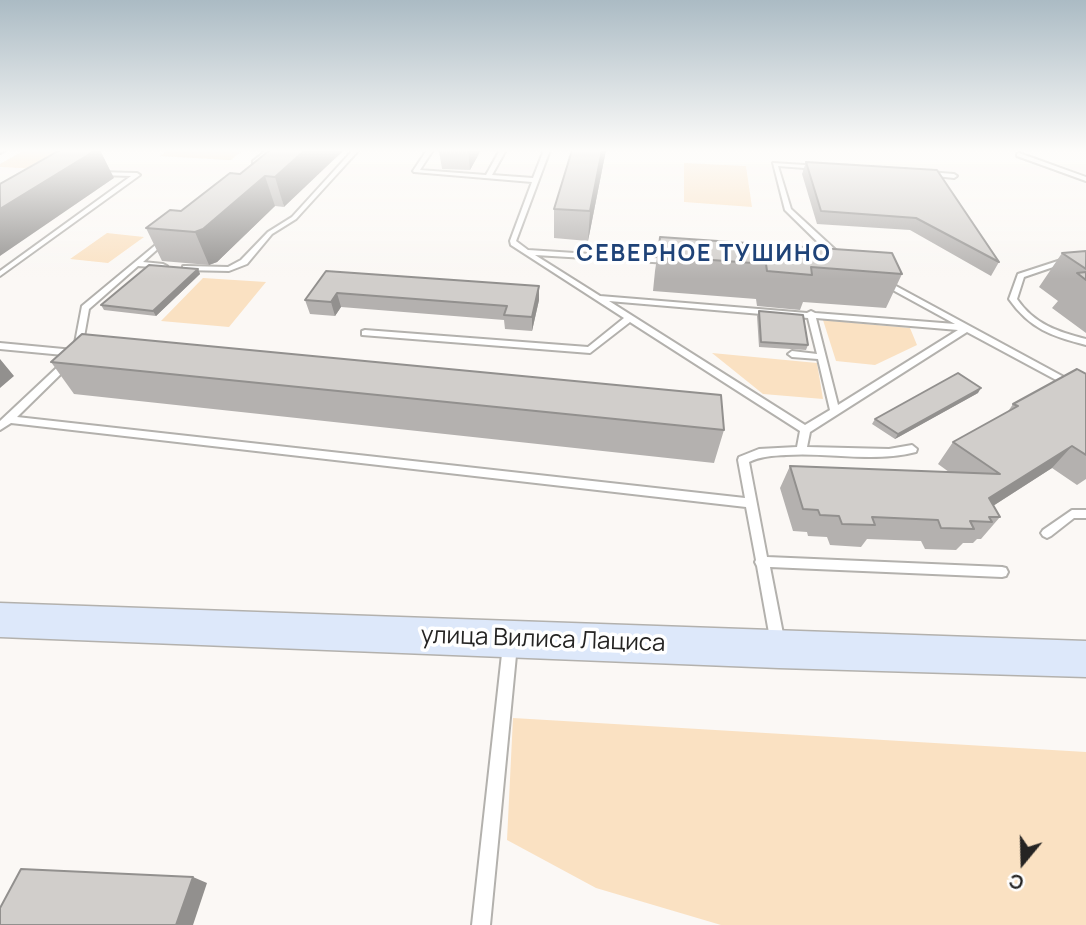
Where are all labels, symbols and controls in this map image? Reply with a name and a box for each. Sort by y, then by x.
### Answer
district label: СЕВЕРНОЕ ТУШИНО [578,241,830,269]
street label: улица Вилиса Лациса [420,621,666,659]
north arrow [988,827,1058,897]
text: С [1005,867,1027,896]

